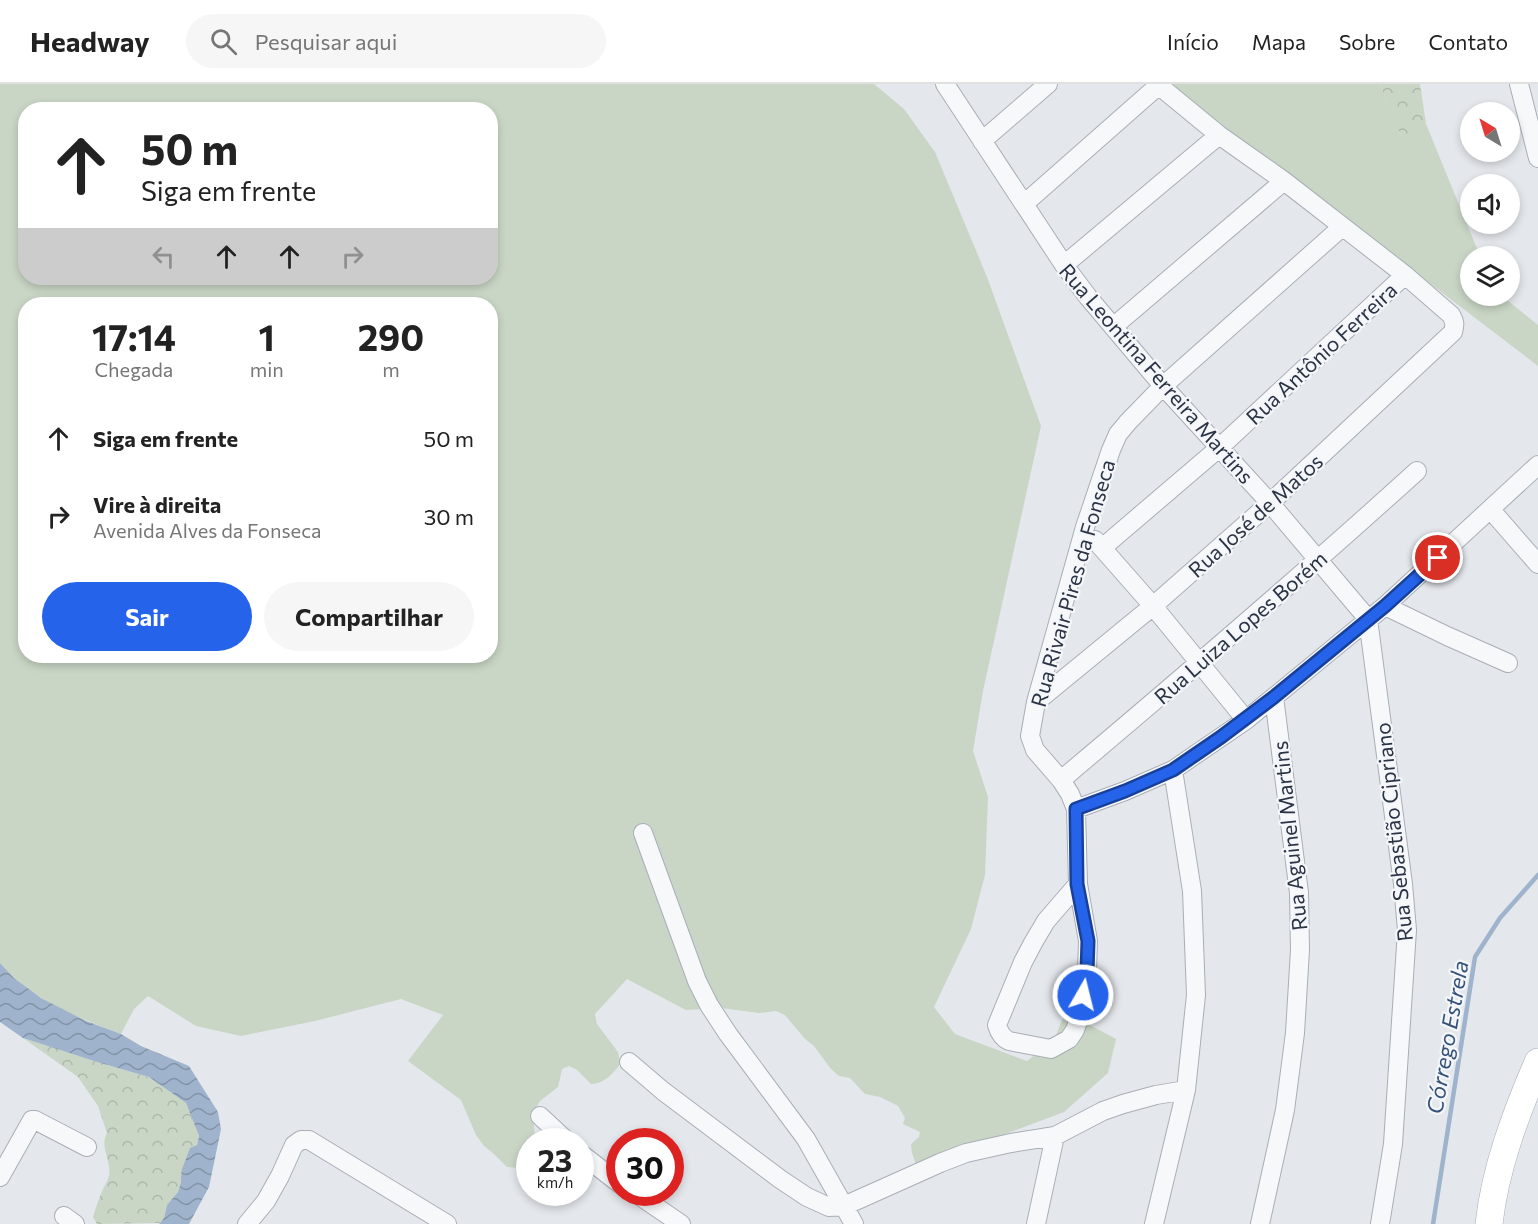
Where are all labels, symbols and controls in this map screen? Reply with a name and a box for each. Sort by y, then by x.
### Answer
search box [186,14,606,68]
text: Headway [30,24,150,58]
icon: search [207,25,240,58]
text: Pesquisar aqui [255,28,397,55]
text: Início [1167,29,1219,54]
text: Mapa [1252,29,1306,54]
text: Sobre [1339,29,1395,54]
text: Contato [1428,29,1508,54]
north arrow [1460,102,1520,162]
map controls [1460,102,1520,306]
text: 50 m [141,122,238,174]
icon: ahead [42,126,120,204]
text: Siga em frente [141,174,316,207]
button: sound [1460,174,1520,234]
icon: left [147,240,180,273]
icon: ahead [210,240,243,273]
icon: ahead [273,240,306,273]
icon: right [336,240,369,273]
button: layers [1460,246,1520,306]
street label: Rua Leontina Ferreira Martins [1055,258,1259,488]
street label: Rua Antônio Ferreira [1240,277,1402,429]
text: 17:14 [92,314,176,358]
text: 1 [259,314,275,358]
text: 290 [358,314,424,358]
text: Chegada [94,357,173,381]
text: min [250,357,284,381]
text: m [382,357,400,381]
icon: ahead [42,422,75,455]
text: Siga em frente [93,425,238,452]
text: 50 m [424,425,474,452]
street label: Rua José de Matos [1183,448,1327,582]
street label: Rua Rivair Pires da Fonseca [1025,456,1119,710]
text: Vire à direita [93,491,221,518]
icon: right [42,500,75,533]
text: 30 m [424,503,474,530]
text: Avenida Alves da Fonseca [93,518,321,542]
pin [1412,532,1463,583]
icon: arrive [1421,541,1454,574]
street label: Rua Luiza Lopes Borém [1149,545,1331,709]
button: Sair [42,582,252,651]
button: Compartilhar [264,582,474,651]
street label: Rua Sebastião Cipriano [1369,721,1417,943]
street label: Rua Aguinel Martins [1267,740,1311,932]
water label: Córrego Estrela [1420,958,1474,1116]
position arrow [1051,963,1115,1027]
speed limit sign: 30 [606,1128,684,1206]
text: 23 [538,1141,572,1178]
text: km/h [537,1173,573,1191]

